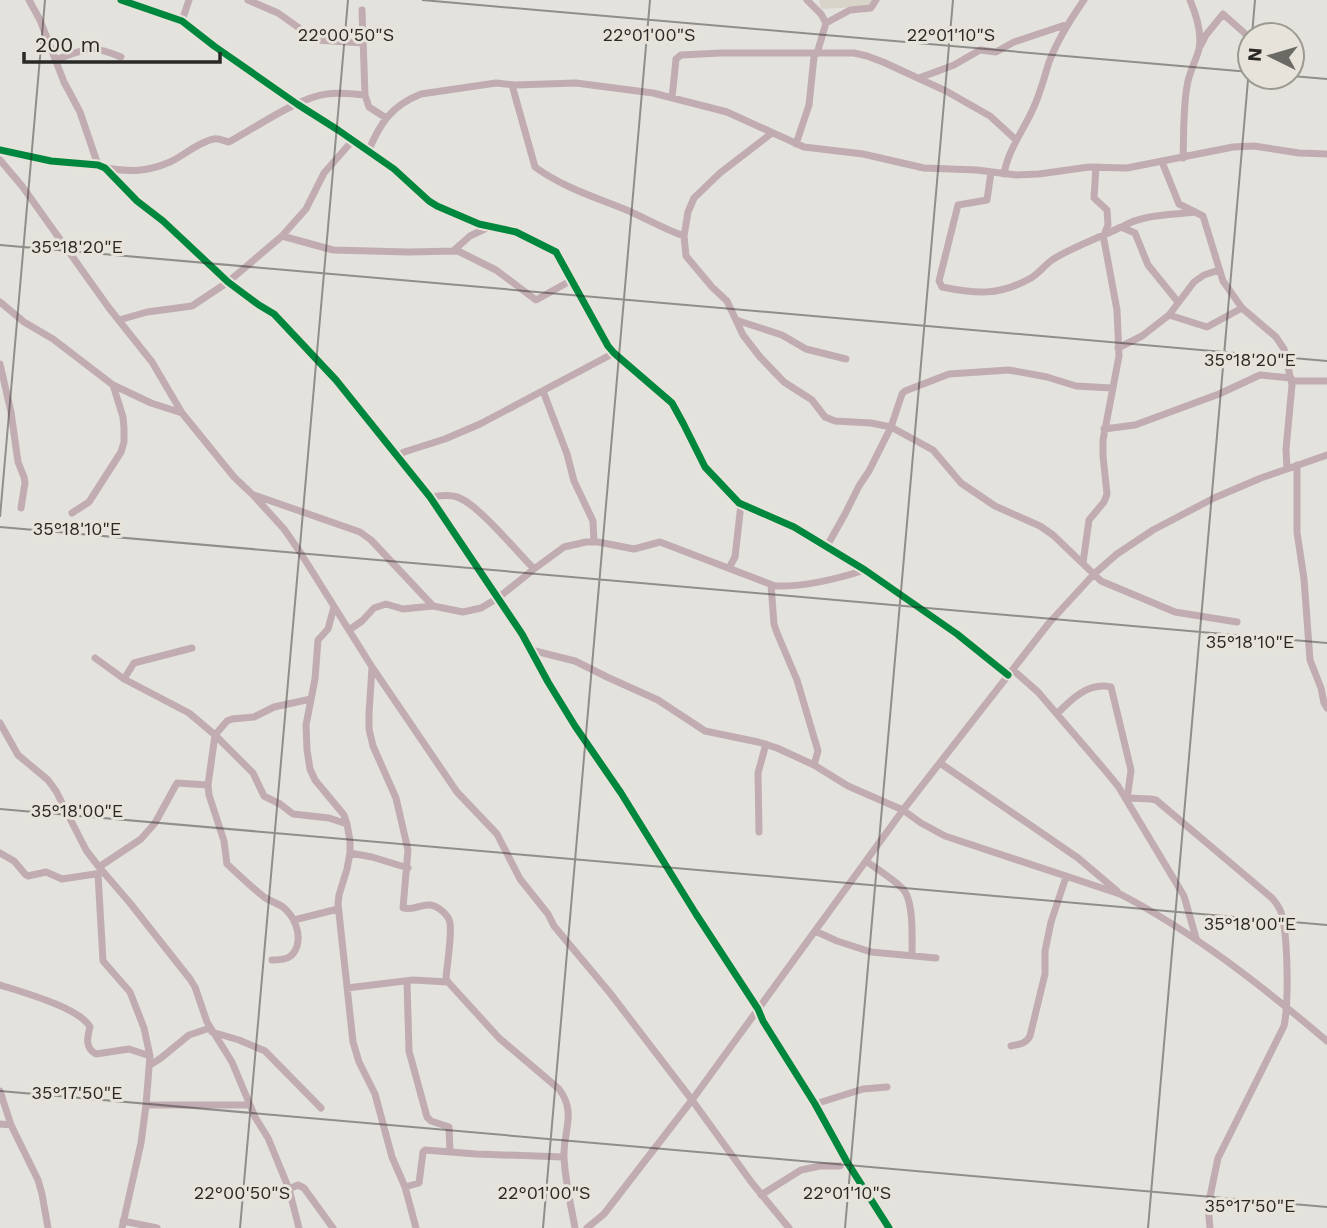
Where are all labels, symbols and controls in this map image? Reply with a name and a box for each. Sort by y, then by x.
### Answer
scale bar [24,21,220,65]
north arrow [1236,21,1306,91]
text: 22°00'50"S [298,24,394,45]
text: 22°01'00"S [603,24,695,45]
text: 22°01'10"S [907,24,995,45]
text: 200 m [35,32,101,57]
text: N [1242,47,1267,63]
text: 35°18'20"E [31,236,123,257]
text: 35°18'20"E [1204,349,1296,370]
text: 35°18'10"E [33,518,121,539]
text: 35°18'10"E [1206,631,1294,652]
text: 35°18'00"E [31,800,123,821]
text: 35°18'00"E [1204,913,1296,934]
text: 35°17'50"E [32,1082,123,1103]
text: 22°00'50"S [194,1182,290,1203]
text: 22°01'00"S [498,1182,590,1203]
text: 22°01'10"S [803,1182,891,1203]
text: 35°17'50"E [1205,1195,1296,1216]

